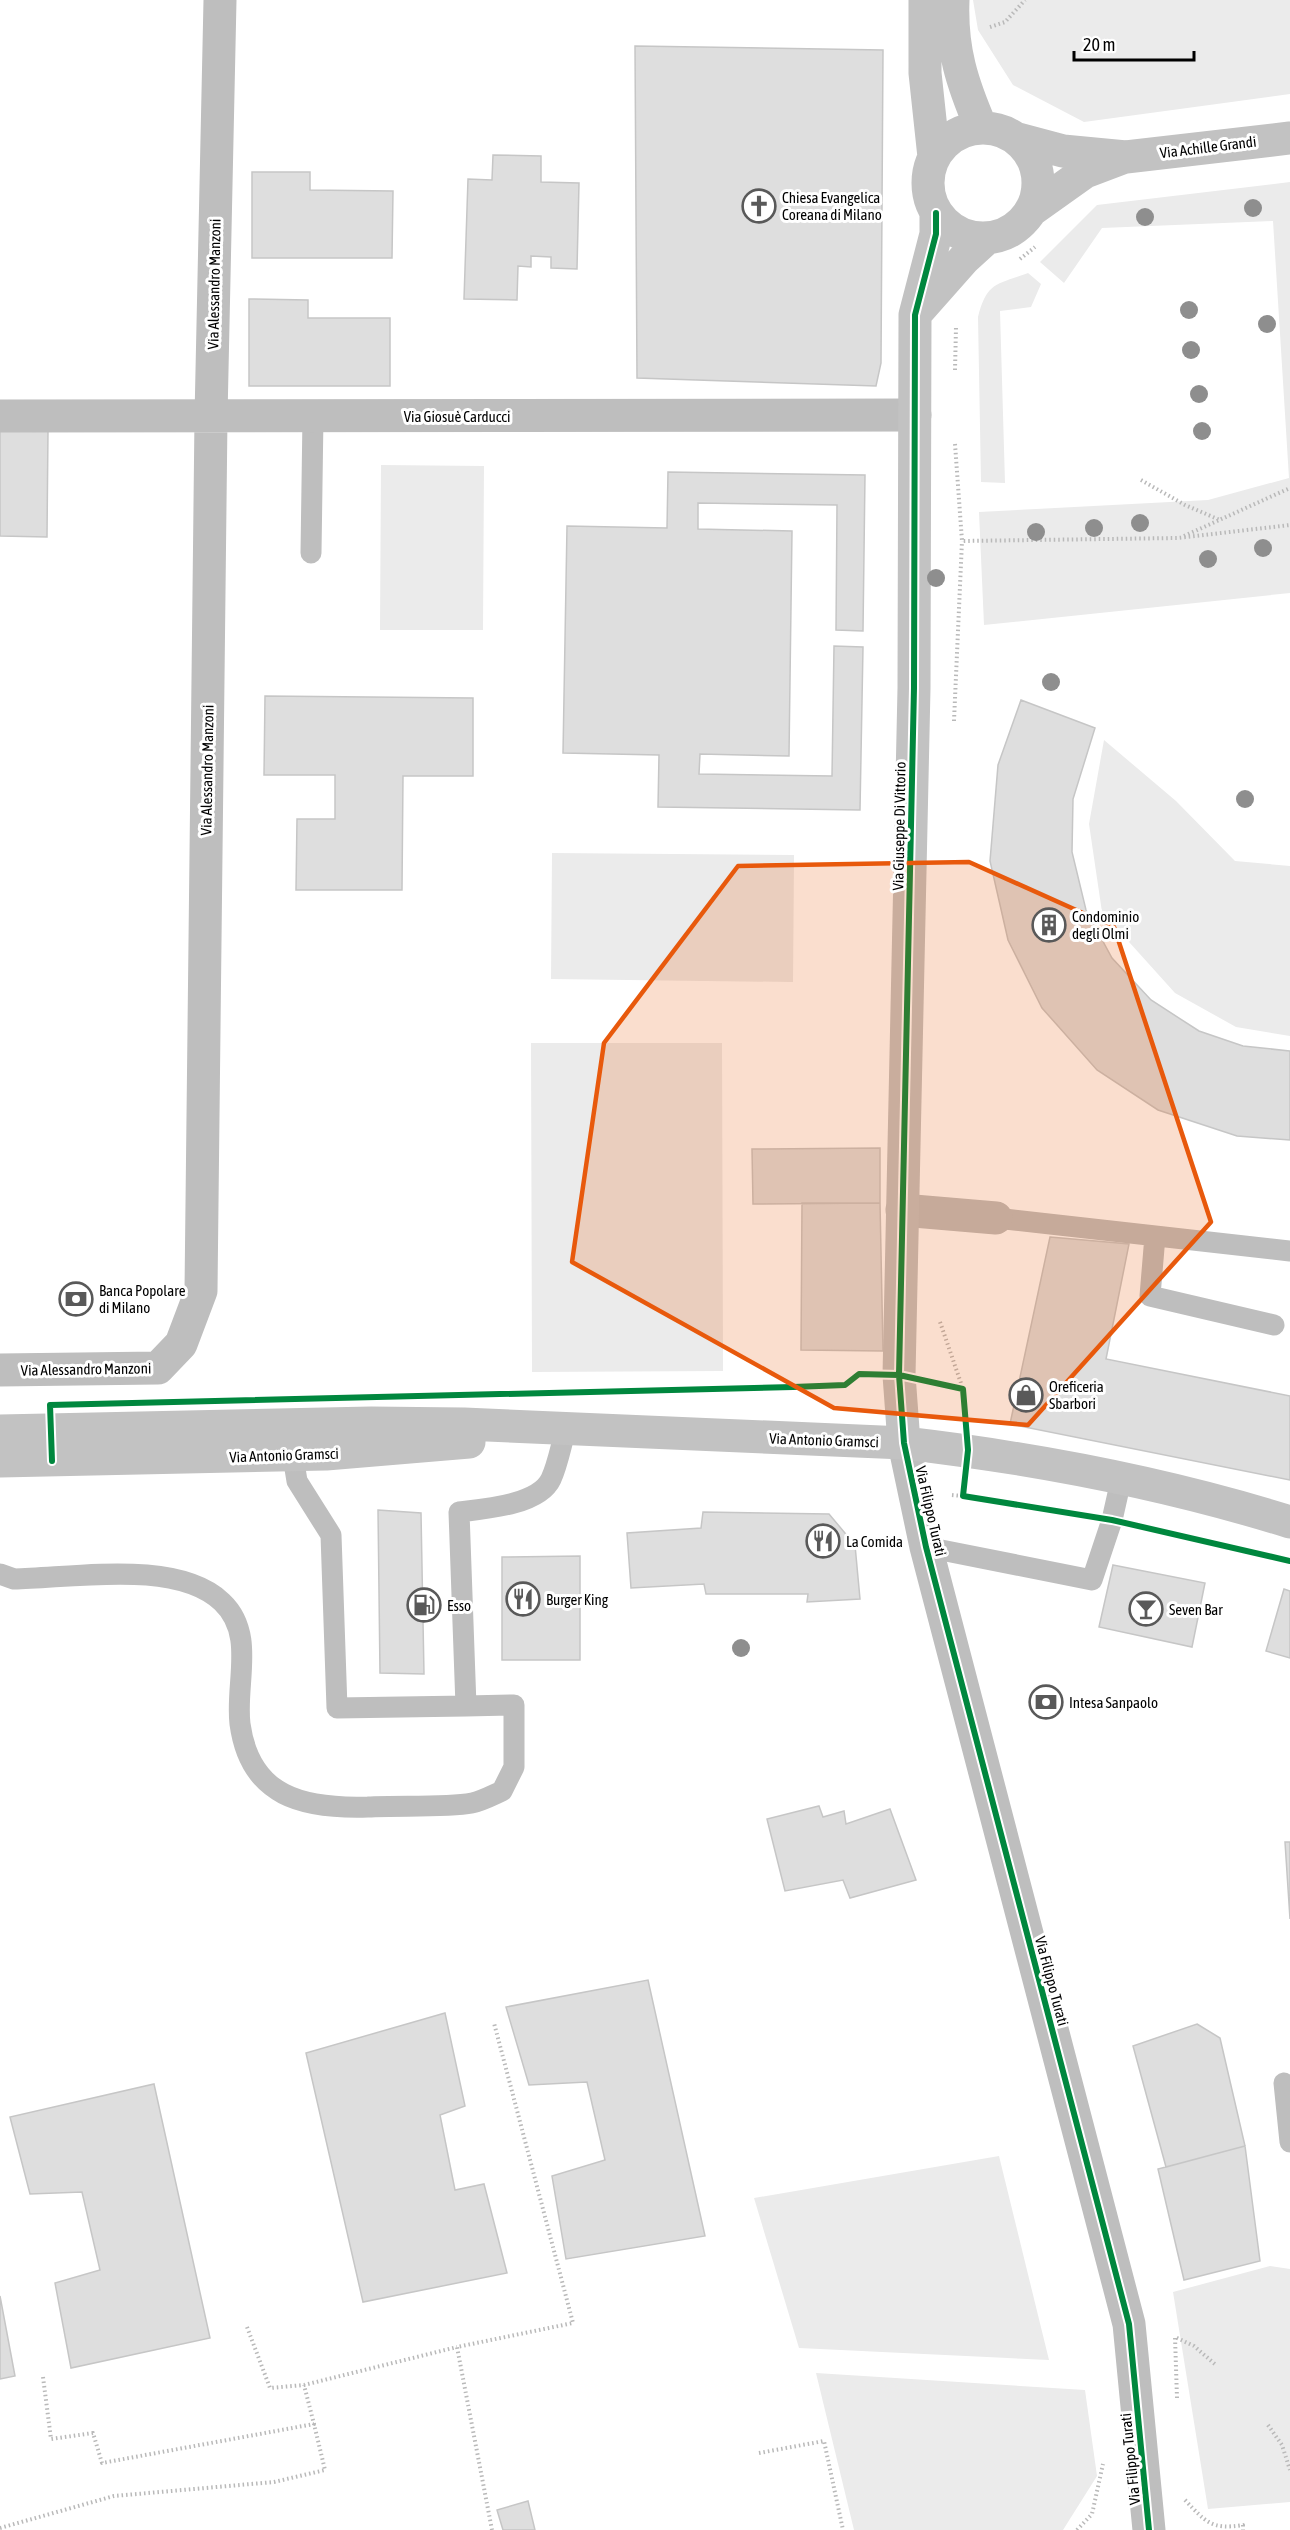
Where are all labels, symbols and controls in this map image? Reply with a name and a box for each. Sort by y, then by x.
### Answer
scale bar [1074,24,1194,62]
text: 20 m [1083,34,1115,55]
street label: Via Achille Grandi [1159,133,1257,161]
church icon: Chiesa Evangelica Coreana di Milano [741,188,777,224]
place label: Chiesa Evangelica Coreana di Milano [782,189,882,223]
street label: Via Alessandro Manzoni [204,219,224,349]
street label: Via Giosuè Carducci [404,408,510,425]
street label: Via Alessandro Manzoni [197,705,217,835]
street label: Via Giuseppe Di Vittorio [889,761,909,891]
building icon: Condominio degli Olmi [1031,907,1067,943]
place label: Condominio degli Olmi [1072,908,1139,942]
bank icon: Banca Popolare di Milano [58,1281,94,1317]
place label: Banca Popolare di Milano [99,1282,186,1316]
street label: Via Alessandro Manzoni [21,1359,151,1379]
shop icon: Oreficeria Sbarbori [1008,1377,1044,1413]
place label: Oreficeria Sbarbori [1049,1378,1104,1412]
street label: Via Antonio Gramsci [769,1430,879,1450]
street label: Via Antonio Gramsci [229,1445,339,1465]
street label: Via Filippo Turati [912,1464,950,1558]
restaurant icon: La Comida [805,1523,841,1559]
place label: La Comida [846,1533,903,1550]
restaurant icon: Burger King [505,1581,541,1617]
fuel station icon: Esso [406,1587,442,1623]
place label: Burger King [546,1591,609,1608]
bar icon: Seven Bar [1128,1591,1164,1627]
place label: Esso [447,1597,471,1614]
place label: Seven Bar [1169,1601,1223,1618]
bank icon: Intesa Sanpaolo [1028,1684,1064,1720]
place label: Intesa Sanpaolo [1069,1694,1158,1711]
street label: Via Filippo Turati [1032,1934,1072,2028]
street label: Via Filippo Turati [1117,2412,1143,2506]

